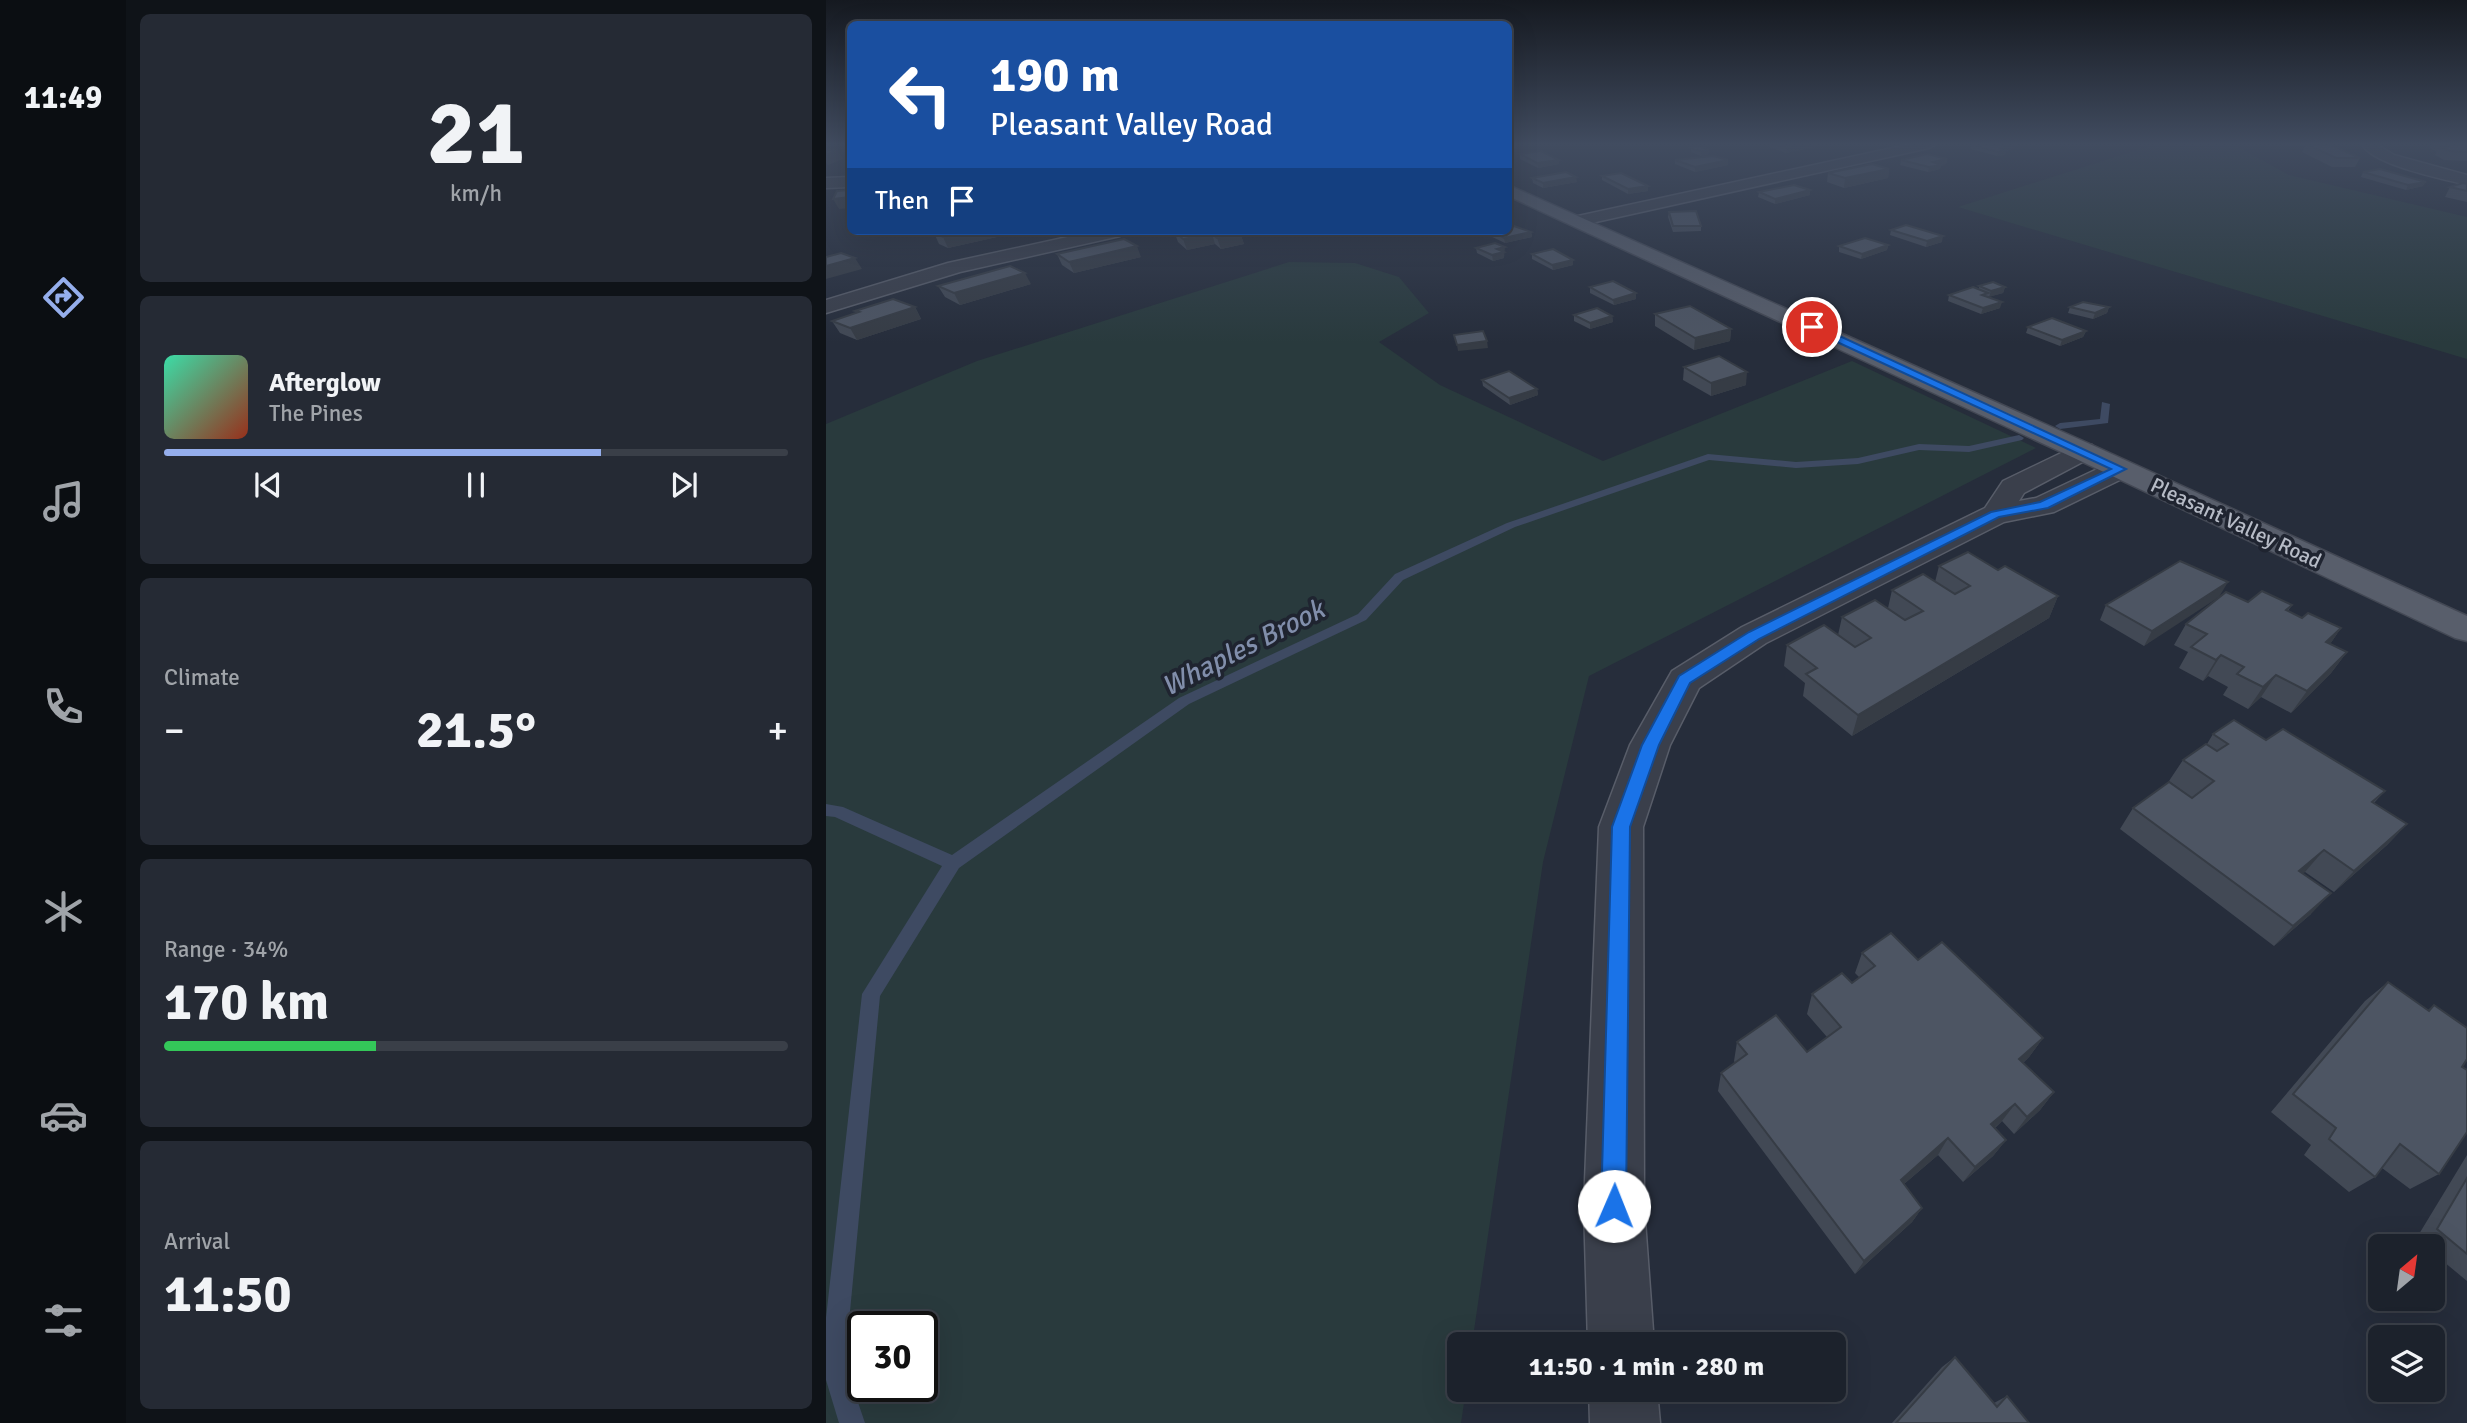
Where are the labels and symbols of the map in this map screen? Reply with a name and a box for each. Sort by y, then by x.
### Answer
pin [1782,297,1842,357]
street label: Pleasant Valley Road [2146,472,2326,574]
water label: Whaples Brook [1156,591,1333,704]
position arrow [1577,1169,1651,1243]
north arrow [2368,1234,2445,1311]
speed limit sign: 30 [847,1311,938,1402]

